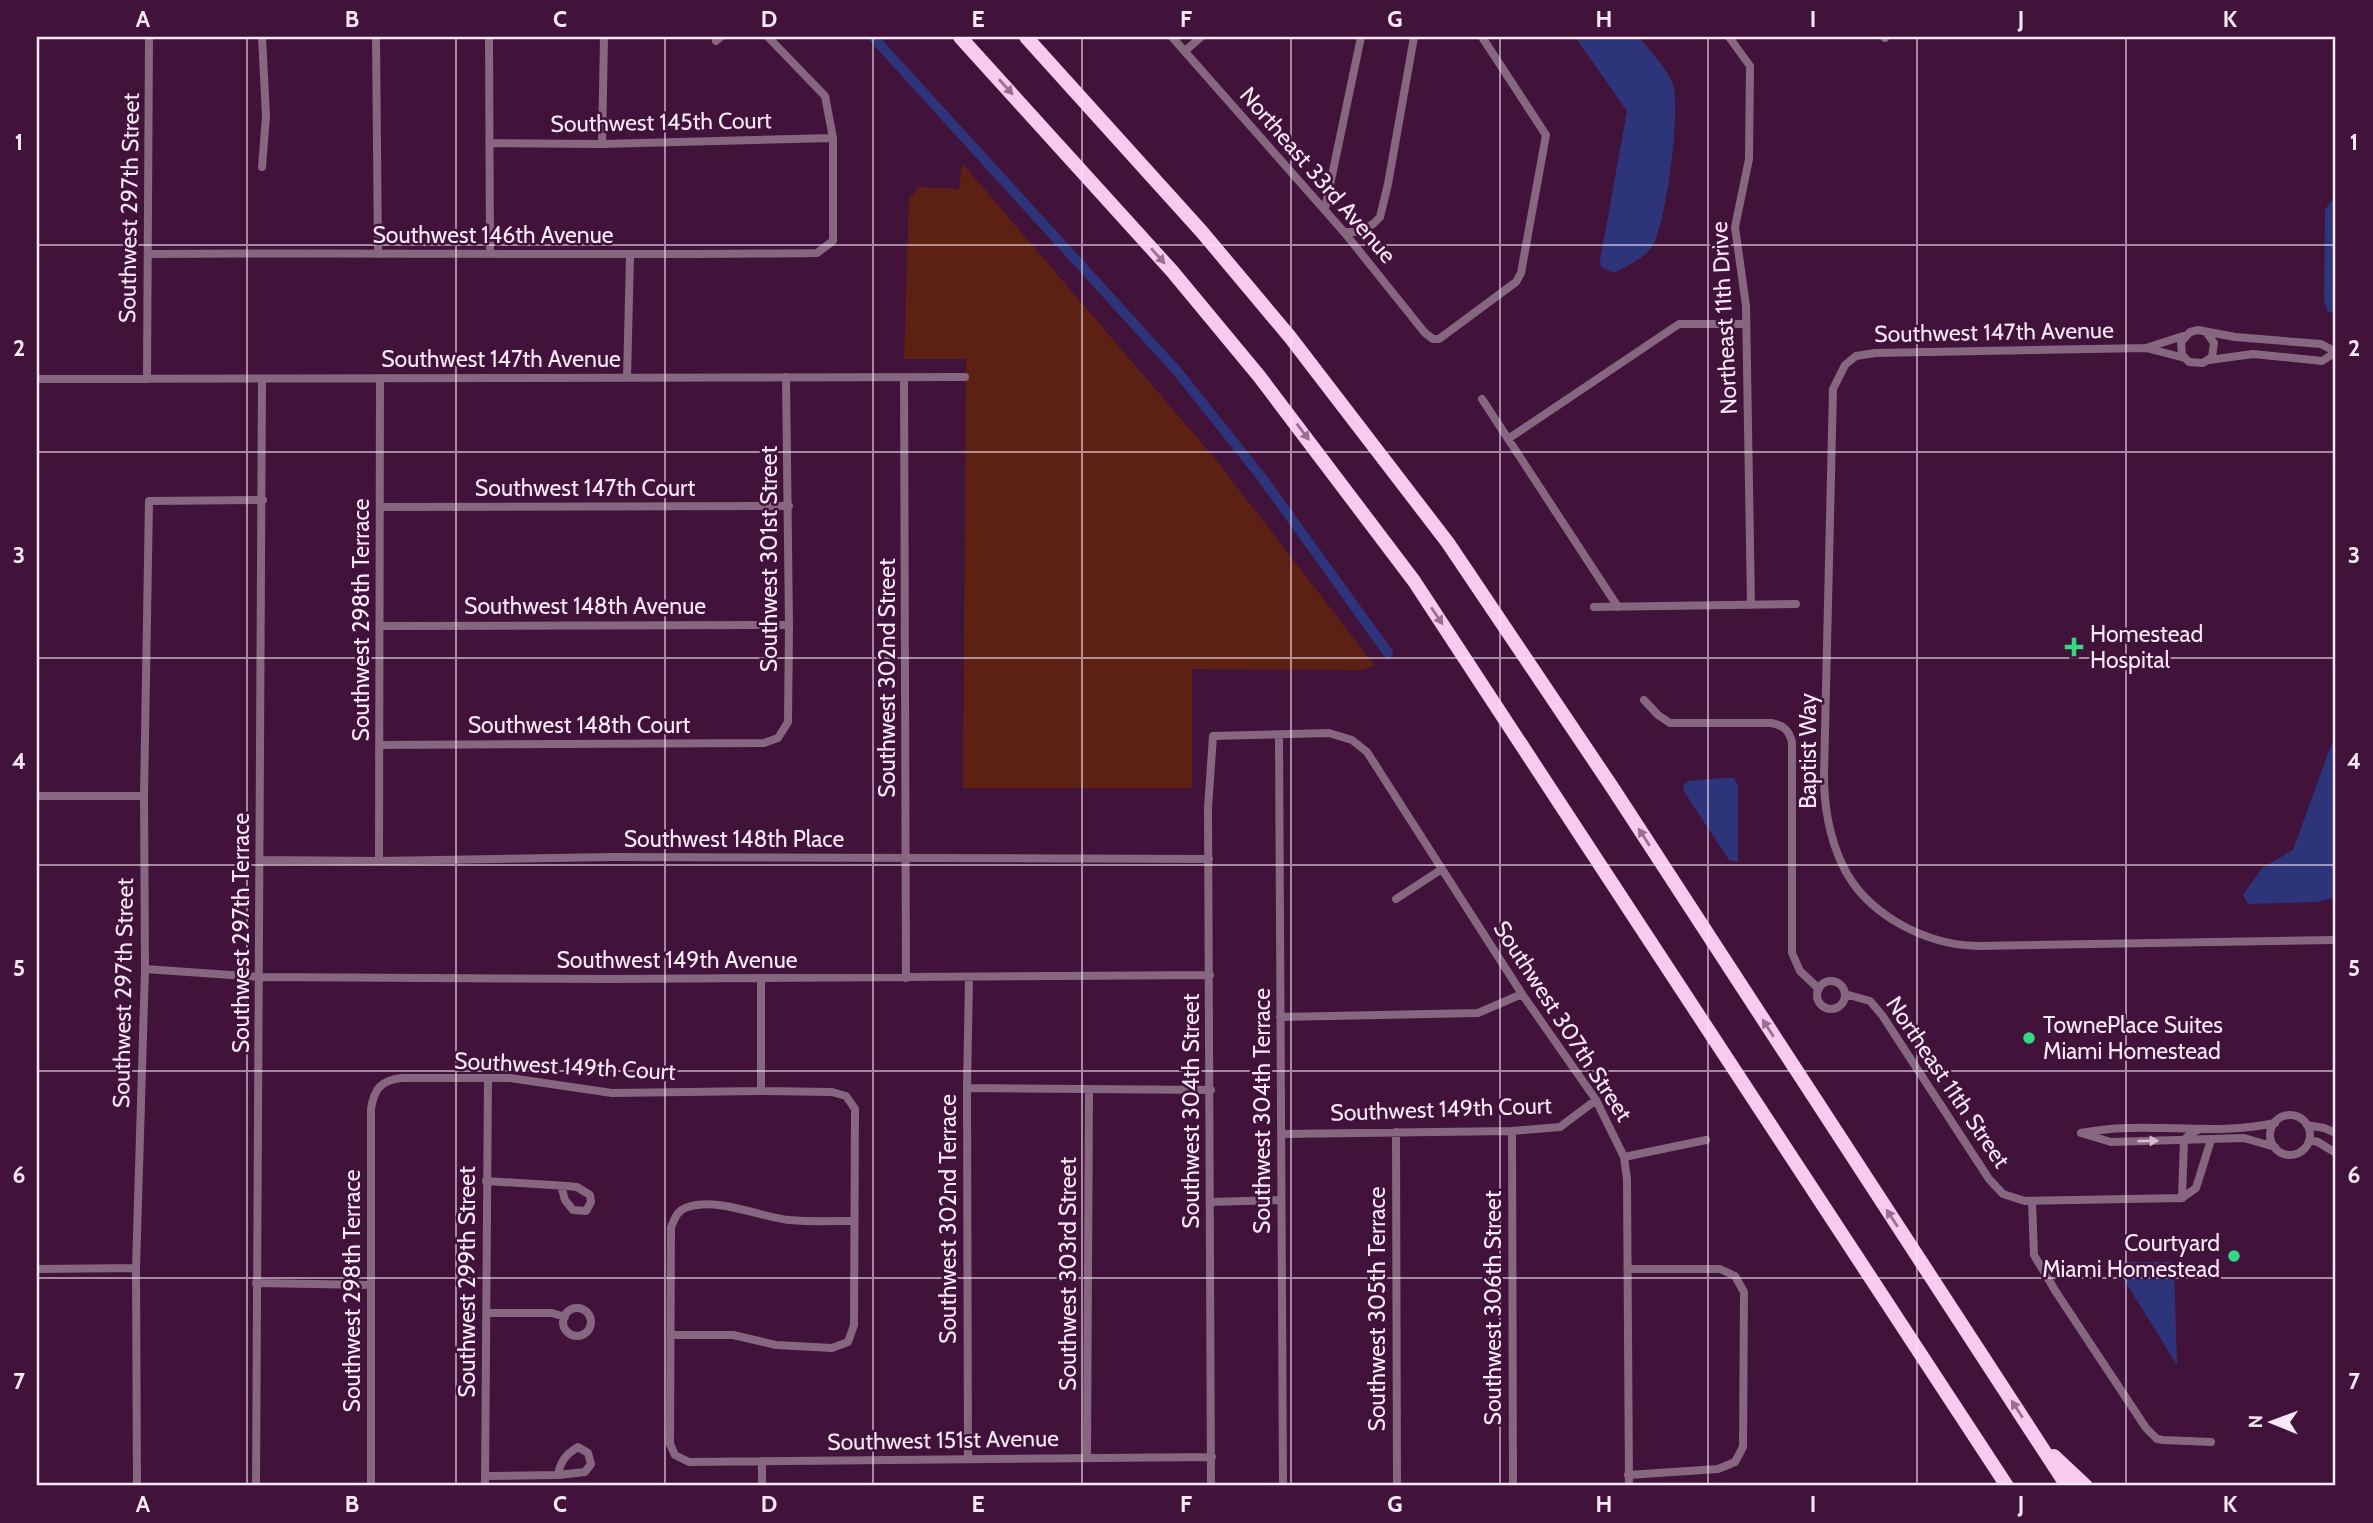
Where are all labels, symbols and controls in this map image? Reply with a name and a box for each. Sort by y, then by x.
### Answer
text: A [136,5,151,33]
text: B [345,5,359,33]
text: C [553,5,567,33]
text: D [761,5,777,33]
text: E [971,5,985,33]
text: F [1180,5,1192,33]
text: G [1387,5,1403,33]
text: H [1596,5,1612,33]
text: I [1810,5,1816,33]
text: J [2017,5,2024,33]
text: K [2223,5,2238,33]
one-way arrow [998,78,1014,95]
street label: Northeast 33rd Avenue [1234,81,1402,269]
street label: Southwest 297th Street [113,92,145,323]
street label: Southwest 145th Court [550,106,772,138]
text: 1 [15,128,23,156]
text: 1 [2350,128,2358,156]
street label: Southwest 146th Avenue [372,221,614,249]
street label: Northeast 11th Drive [1705,221,1743,415]
one-way arrow [1150,248,1166,265]
street label: Southwest 147th Avenue [1874,316,2114,348]
text: 2 [13,334,25,362]
text: 2 [2348,334,2360,362]
street label: Southwest 147th Avenue [381,345,621,373]
one-way arrow [1296,423,1310,441]
street label: Southwest 301st Street [755,446,783,672]
street label: Southwest 147th Court [475,474,695,502]
street label: Southwest 298th Terrace [347,498,375,742]
text: 3 [13,541,25,569]
text: 3 [2348,541,2360,569]
street label: Southwest 302nd Street [873,558,901,798]
street label: Southwest 148th Avenue [464,592,706,620]
one-way arrow [1430,606,1443,625]
place label: Homestead Hospital [2090,620,2203,674]
marker: Homestead Hospital [2064,637,2084,657]
street label: Baptist Way [1794,693,1822,809]
street label: Southwest 148th Court [468,711,691,739]
text: 4 [12,747,26,775]
text: 4 [2347,747,2361,775]
street label: Southwest 297th Terrace [227,812,255,1053]
street label: Southwest 148th Place [624,825,845,853]
one-way arrow [1638,827,1651,846]
street label: Southwest 297th Street [107,877,139,1108]
street label: Southwest 307th Street [1488,916,1638,1127]
street label: Southwest 149th Avenue [556,946,798,974]
text: 5 [13,954,25,982]
text: 5 [2348,954,2360,982]
street label: Southwest 304th Terrace [1248,988,1276,1234]
street label: Northeast 11th Street [1880,991,2016,1173]
street label: Southwest 304th Street [1177,993,1205,1229]
place label: TownePlace Suites Miami Homestead [2043,1011,2223,1065]
one-way arrow [1761,1018,1774,1037]
marker: TownePlace Suites Miami Homestead [2021,1030,2037,1046]
street label: Southwest 149th Court [454,1046,677,1086]
street label: Southwest 149th Court [1330,1091,1553,1127]
street label: Southwest 302nd Terrace [934,1094,962,1344]
one-way arrow [2137,1136,2159,1147]
street label: Southwest 303rd Street [1054,1157,1082,1391]
text: 6 [13,1161,25,1189]
text: 6 [2348,1161,2360,1189]
street label: Southwest 299th Street [453,1166,481,1398]
street label: Southwest 298th Terrace [338,1169,366,1413]
street label: Southwest 305th Terrace [1363,1186,1391,1431]
street label: Southwest 306th Street [1479,1190,1507,1426]
one-way arrow [1886,1208,1899,1228]
place label: Courtyard Miami Homestead [2042,1229,2220,1283]
marker: Courtyard Miami Homestead [2226,1248,2242,1264]
text: 7 [13,1367,25,1395]
text: 7 [2348,1367,2360,1395]
north arrow [2236,1386,2306,1456]
one-way arrow [2010,1399,2023,1418]
text: N [2244,1415,2267,1429]
street label: Southwest 151st Avenue [827,1424,1059,1456]
text: A [136,1490,151,1518]
text: B [345,1490,359,1518]
text: C [553,1490,567,1518]
text: D [761,1490,777,1518]
text: E [971,1490,985,1518]
text: F [1180,1490,1192,1518]
text: G [1387,1490,1403,1518]
text: H [1596,1490,1612,1518]
text: I [1810,1490,1816,1518]
text: J [2017,1490,2024,1518]
text: K [2223,1490,2238,1518]

